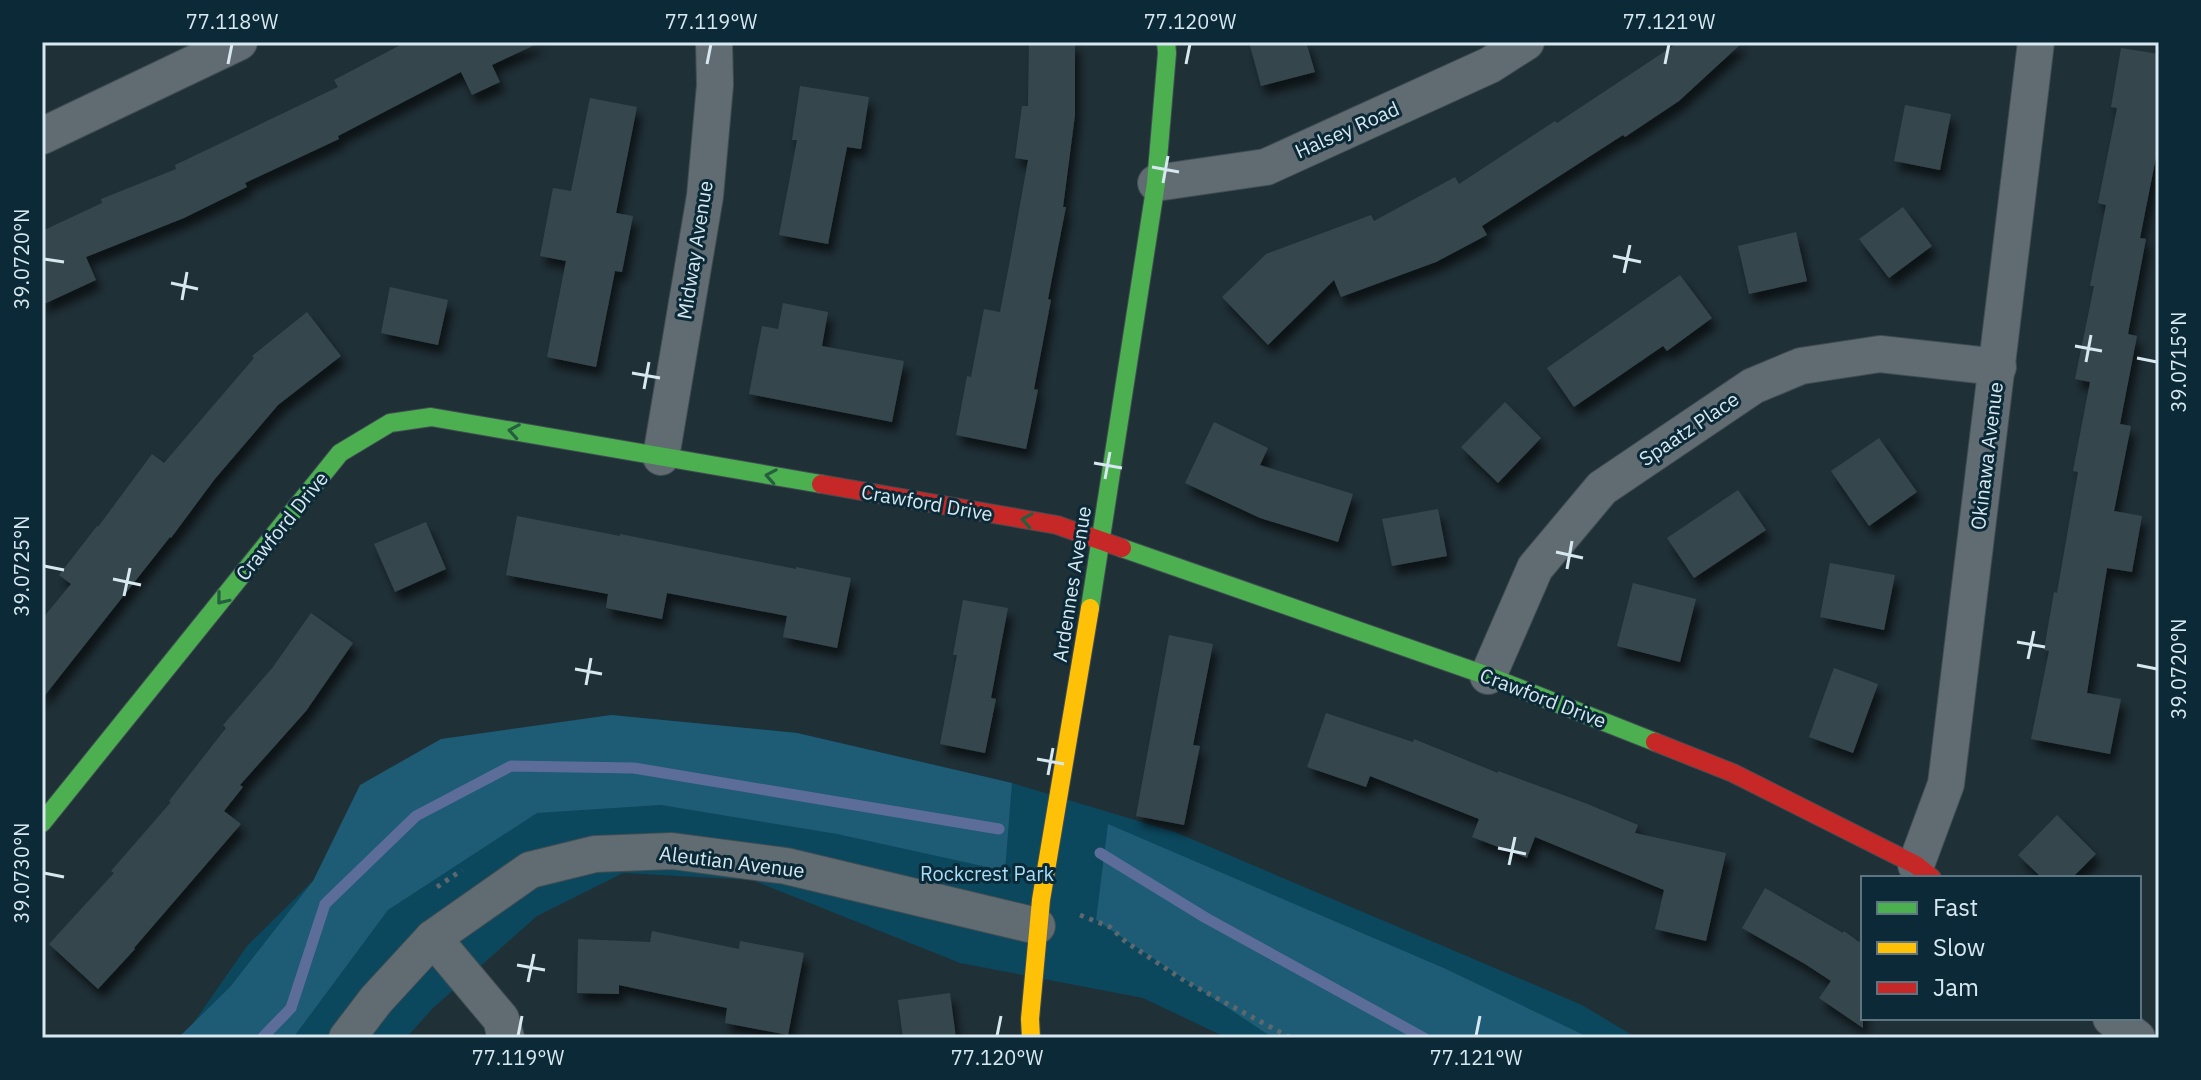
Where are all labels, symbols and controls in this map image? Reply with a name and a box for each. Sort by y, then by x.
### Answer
text: 77.118°W [186,8,278,35]
text: 77.119°W [665,8,757,35]
text: 77.120°W [1144,8,1236,35]
text: 77.121°W [1623,8,1715,35]
street label: Halsey Road [1290,95,1403,165]
street label: Midway Avenue [670,179,719,321]
text: 39.0720°N [8,209,35,309]
text: 39.0715°N [2165,312,2192,412]
street label: Okinawa Avenue [1964,380,2009,532]
street label: Spaatz Place [1634,385,1744,472]
one-way arrow [508,424,521,441]
street label: Crawford Drive [229,465,334,586]
one-way arrow [764,468,777,485]
street label: Crawford Drive [859,478,995,527]
street label: Ardennes Avenue [1046,504,1097,664]
one-way arrow [1020,512,1034,529]
text: 39.0725°N [8,516,35,616]
one-way arrow [218,590,232,605]
text: 39.0720°N [2165,619,2192,719]
street label: Crawford Drive [1476,661,1610,734]
text: 39.0730°N [8,823,35,923]
street label: Aleutian Avenue [658,839,806,884]
park label: Rockcrest Park [920,860,1054,887]
legend [1861,876,2141,1020]
text: Fast [1933,891,1978,923]
text: Slow [1933,931,1985,963]
text: Jam [1933,971,1979,1003]
text: 77.119°W [472,1044,564,1071]
text: 77.120°W [951,1044,1043,1071]
text: 77.121°W [1430,1044,1522,1071]

